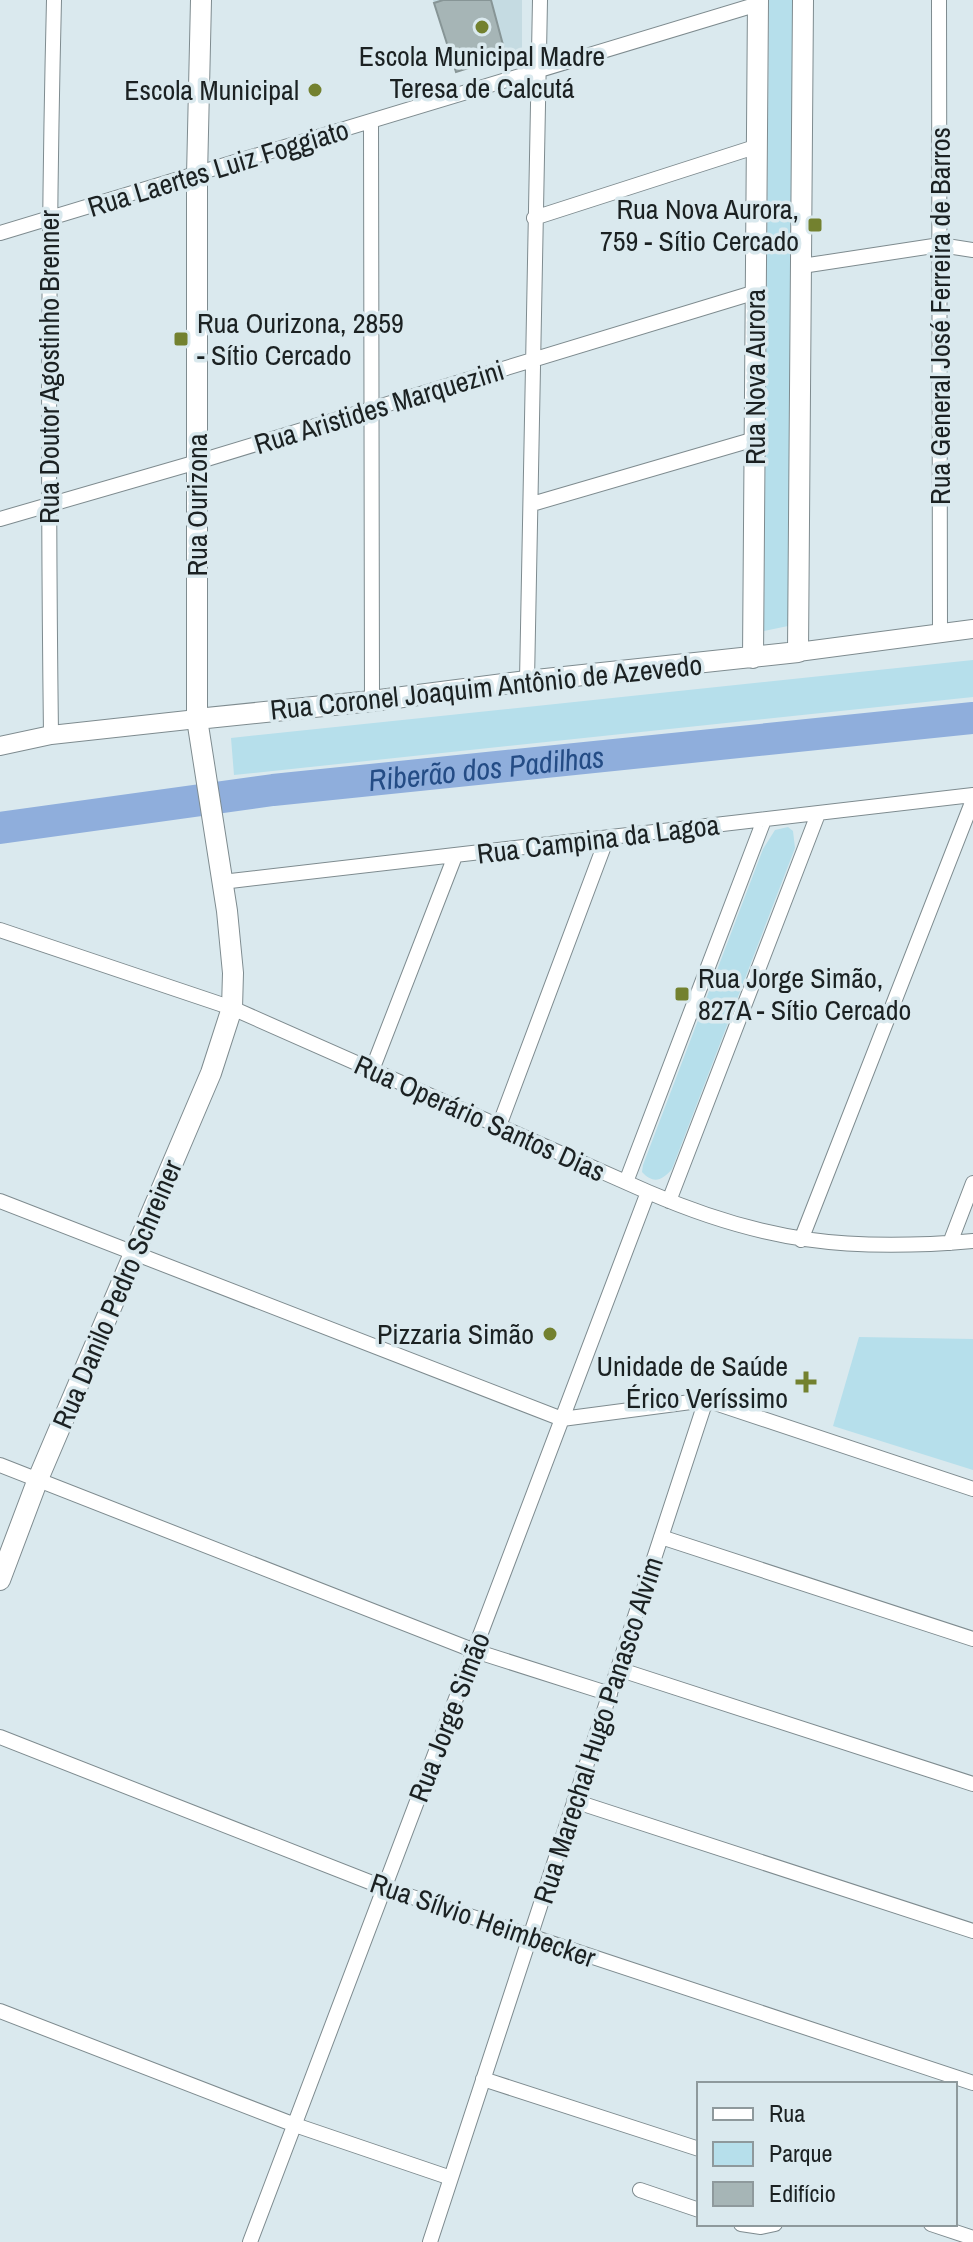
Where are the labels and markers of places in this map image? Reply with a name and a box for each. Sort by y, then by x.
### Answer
marker: Escola Municipal Madre Teresa de Calcutá [473,18,491,36]
place label: Escola Municipal Madre Teresa de Calcutá [359,37,605,107]
place label: Escola Municipal [124,71,299,109]
marker: Escola Municipal [306,81,324,99]
place label: Rua Nova Aurora, 759 - Sítio Cercado [600,190,799,260]
marker: Rua Nova Aurora, 759 - Sítio Cercado [806,216,824,234]
place label: Rua Ourizona, 2859 - Sítio Cercado [197,304,404,374]
marker: Rua Ourizona, 2859 - Sítio Cercado [172,330,190,348]
place label: Rua Jorge Simão, 827A - Sítio Cercado [698,959,911,1029]
marker: Rua Jorge Simão, 827A - Sítio Cercado [673,985,691,1003]
place label: Pizzaria Simão [377,1315,534,1353]
marker: Pizzaria Simão [541,1325,559,1343]
place label: Unidade de Saúde Érico Veríssimo [597,1347,788,1417]
marker: Unidade de Saúde Érico Veríssimo [795,1371,817,1393]

